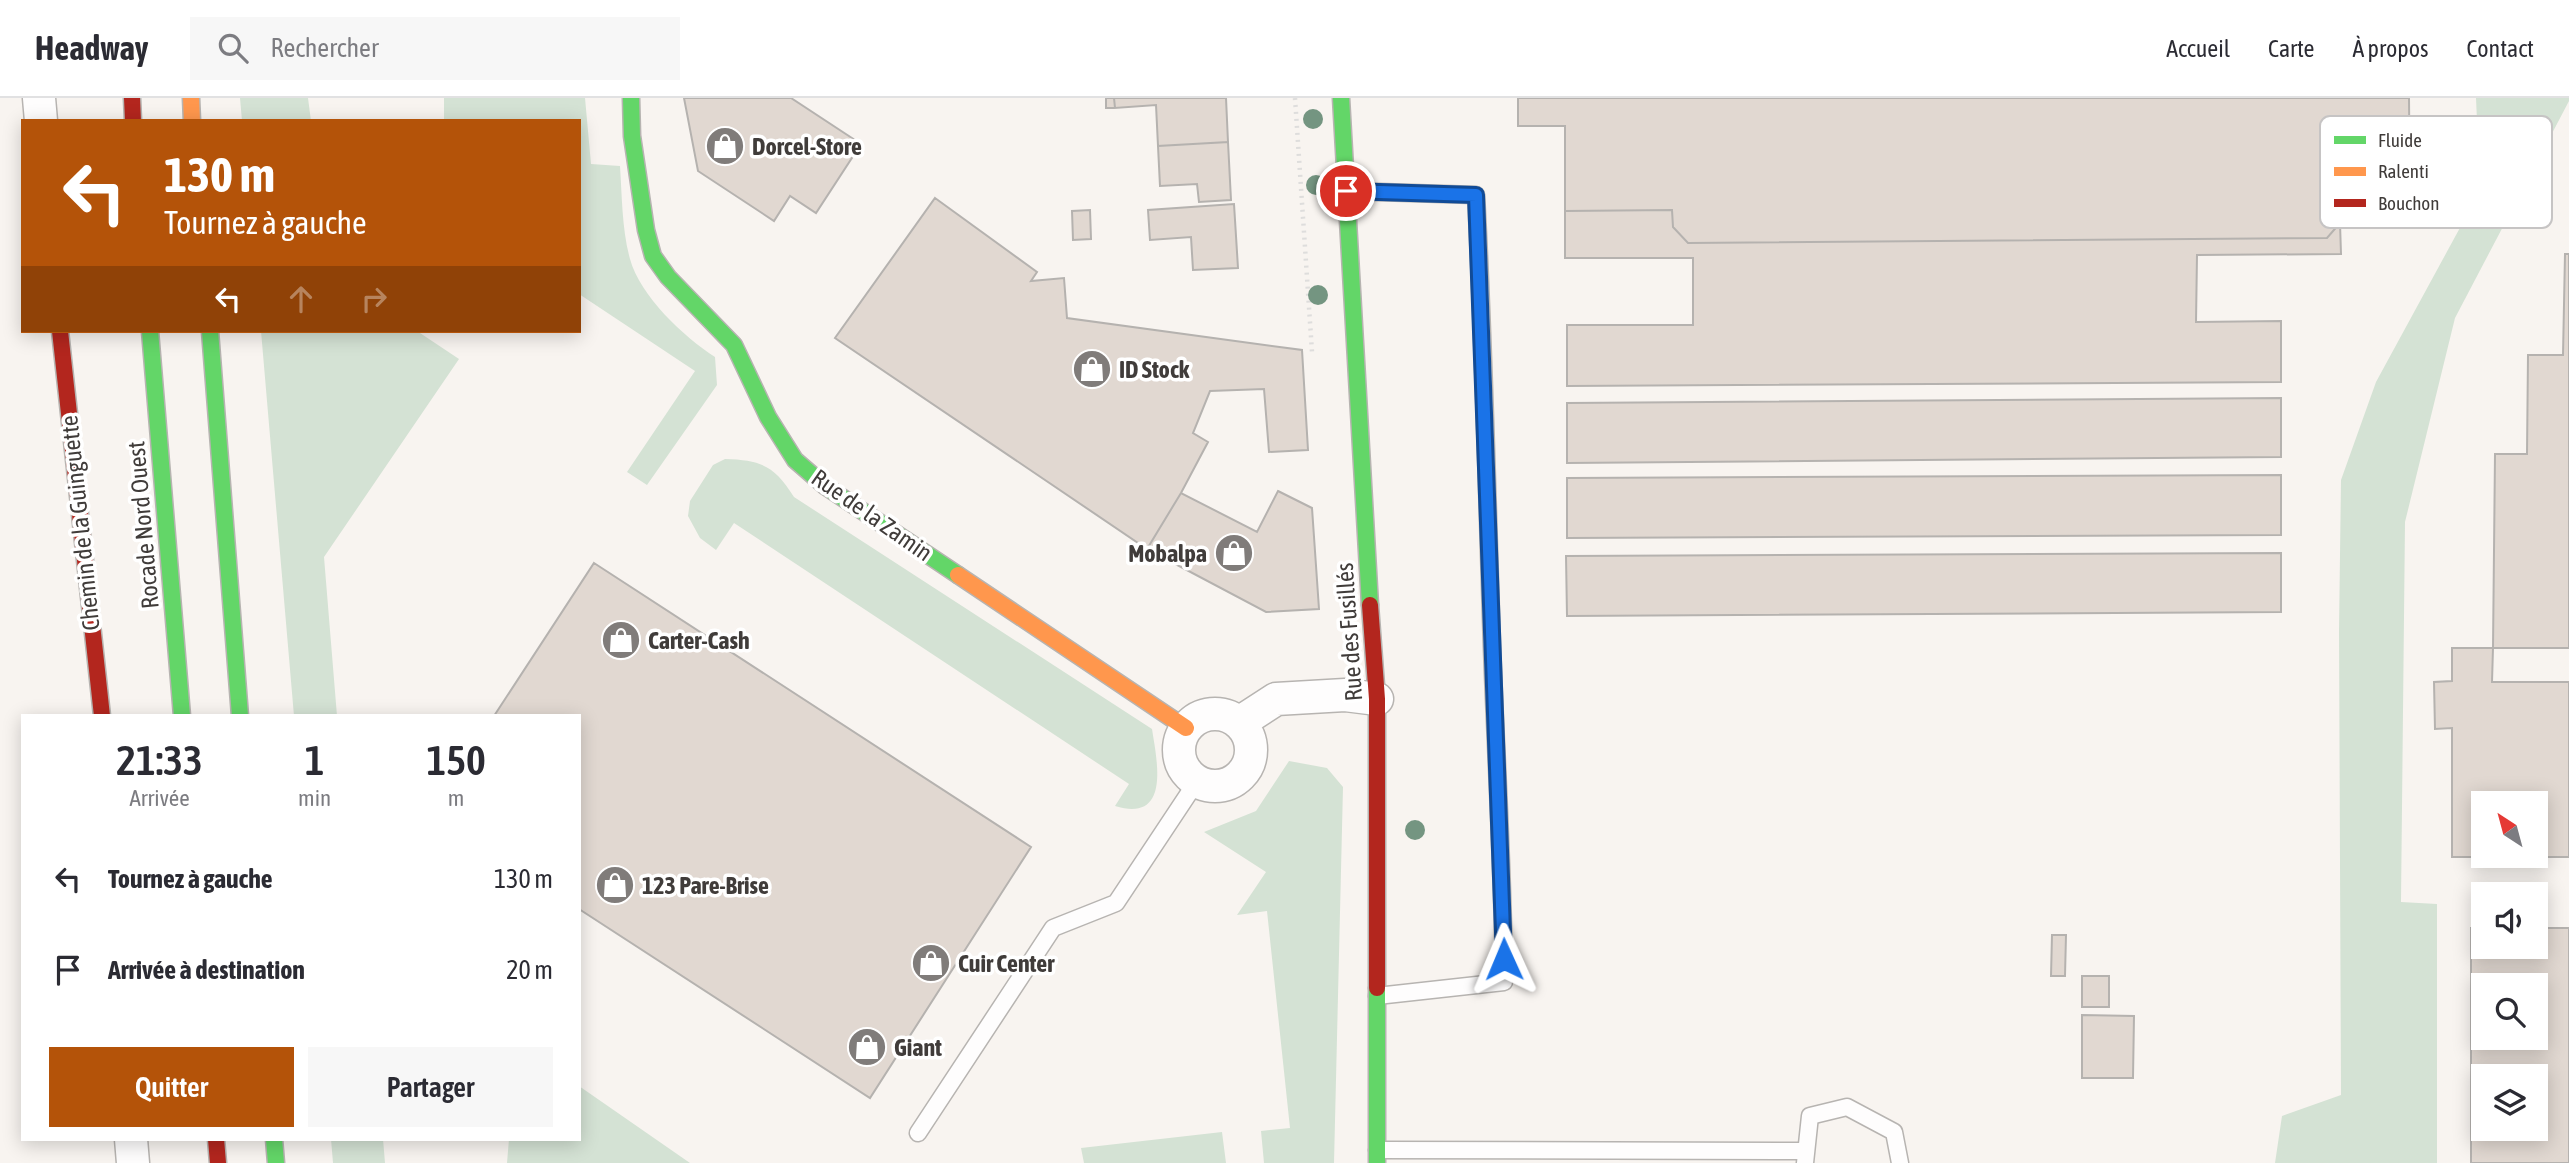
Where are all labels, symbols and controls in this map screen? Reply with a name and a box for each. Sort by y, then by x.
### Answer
search box [190,17,680,80]
text: Headway [35,29,148,67]
icon: search [214,29,252,67]
text: Rechercher [270,33,379,63]
text: Accueil [2166,35,2230,62]
text: Carte [2268,35,2314,62]
text: À propos [2352,35,2428,62]
text: Contact [2466,35,2534,62]
legend [2320,116,2552,228]
shop icon: Dorcel-Store [704,125,746,167]
text: Fluide [2378,129,2422,151]
place label: Dorcel-Store [752,133,862,160]
text: 130 m [164,146,275,202]
icon: left [49,147,140,238]
text: Ralenti [2378,160,2429,182]
pin [1316,161,1376,221]
icon: arrive [1327,172,1365,210]
text: Bouchon [2378,192,2440,214]
text: Tournez à gauche [164,204,367,241]
icon: left [209,280,247,318]
icon: ahead [282,280,320,318]
icon: right [355,280,393,318]
shop icon: ID Stock [1071,348,1113,390]
place label: ID Stock [1119,356,1190,383]
street label: Chemin de la Guinguette [55,414,105,632]
street label: Rocade Nord Ouest [122,440,164,610]
street label: Rue de la Zamin [807,464,937,566]
shop icon: Mobalpa [1213,532,1255,574]
place label: Mobalpa [1128,540,1207,567]
street label: Rue des Fusillés [1331,562,1367,702]
shop icon: Carter-Cash [600,619,642,661]
place label: Carter-Cash [648,627,750,654]
text: 21:33 [116,736,203,784]
text: 1 [305,736,324,784]
text: 150 [426,736,486,784]
text: Arrivée [129,785,190,811]
text: min [298,785,331,811]
text: m [448,785,464,811]
north arrow [2471,791,2548,868]
map controls [2471,791,2548,1141]
icon: left [49,860,87,898]
text: Tournez à gauche [108,864,273,894]
text: 130 m [494,864,553,894]
shop icon: 123 Pare-Brise [594,864,636,906]
place label: 123 Pare-Brise [642,872,769,899]
button: sound [2471,882,2548,959]
position arrow [1467,922,1541,996]
shop icon: Cuir Center [910,942,952,984]
place label: Cuir Center [958,950,1055,977]
icon: arrive [49,951,87,989]
text: Arrivée à destination [108,955,305,985]
text: 20 m [506,955,553,985]
button: search [2471,973,2548,1050]
shop icon: Giant [846,1026,888,1068]
place label: Giant [894,1034,942,1061]
button: Quitter [49,1047,294,1127]
button: Partager [308,1047,553,1127]
button: layers [2471,1064,2548,1141]

